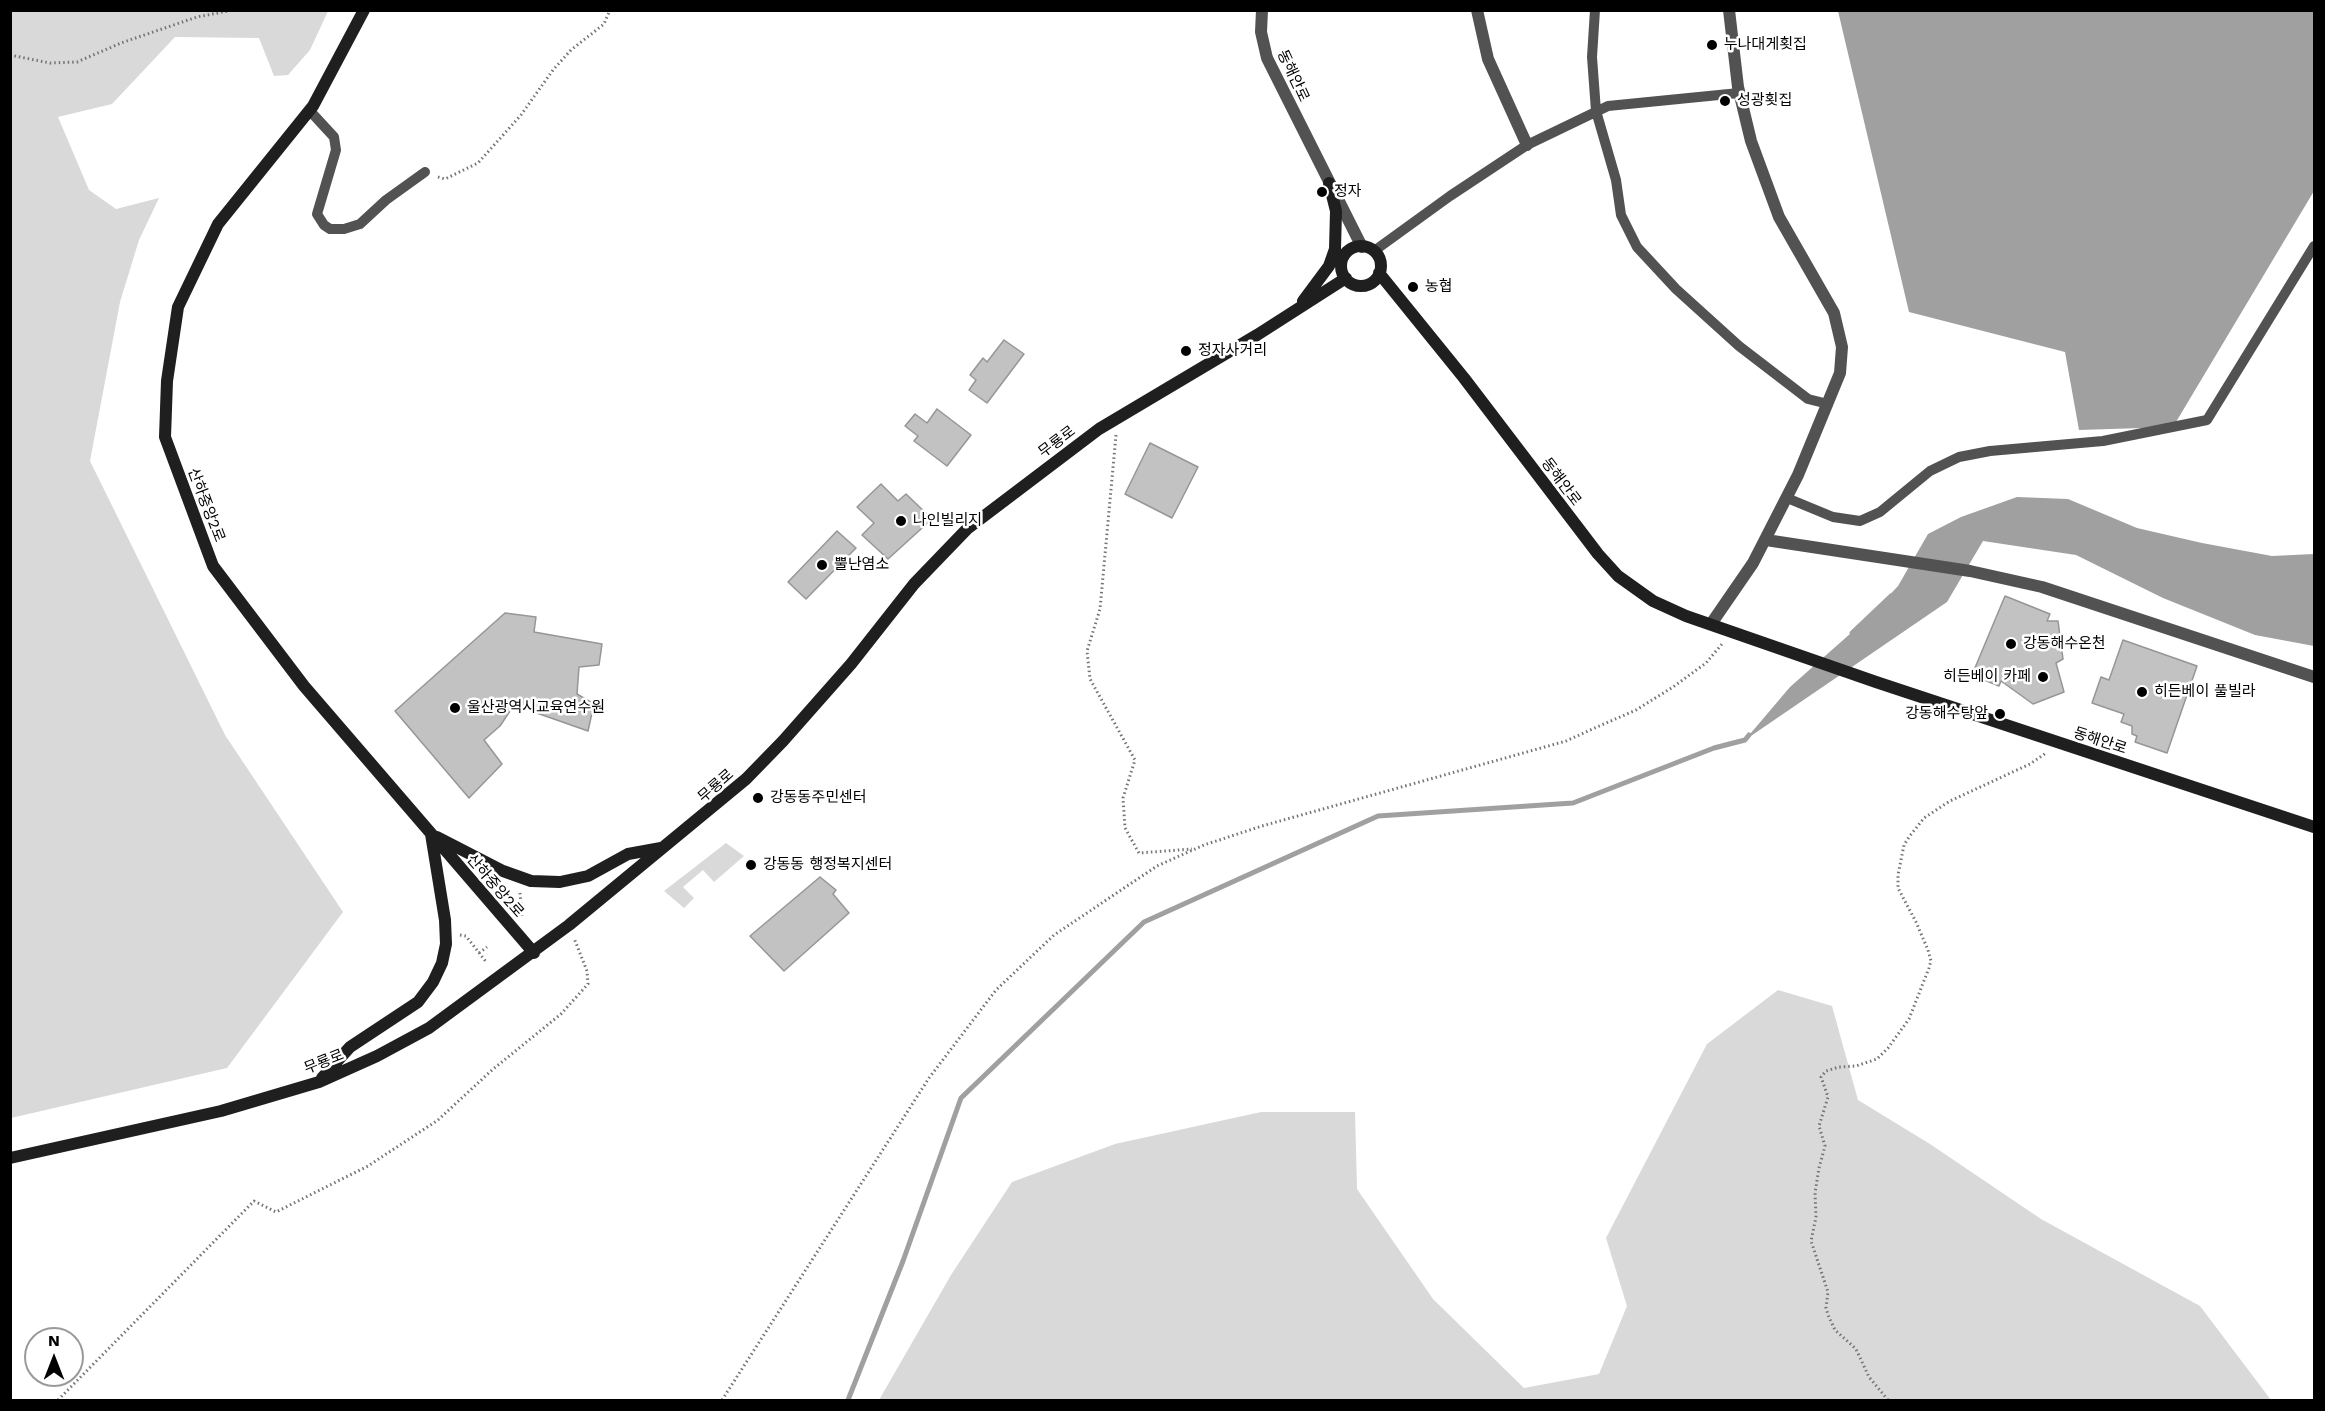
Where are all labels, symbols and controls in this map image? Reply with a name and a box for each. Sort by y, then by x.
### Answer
place label: 누나대게횟집 [1724,36,1807,54]
marker: 누나대게횟집 [1705,38,1719,52]
street label: 동해안로 [1273,47,1313,105]
place label: 성광횟집 [1737,92,1792,110]
marker: 성광횟집 [1718,94,1732,108]
place label: 정자 [1334,183,1362,201]
marker: 정자 [1315,185,1329,199]
place label: 농협 [1425,278,1453,296]
marker: 농협 [1406,280,1420,294]
place label: 정자사거리 [1198,342,1267,360]
marker: 정자사거리 [1179,344,1193,358]
street label: 무룡로 [1035,422,1079,462]
street label: 동해안로 [1537,455,1585,509]
street label: 산하중앙2로 [184,465,228,545]
place label: 나인빌리지 [913,512,982,530]
marker: 나인빌리지 [894,514,908,528]
place label: 뿔난염소 [834,556,889,574]
marker: 뿔난염소 [815,558,829,572]
place label: 강동해수온천 [2023,635,2106,653]
marker: 강동해수온천 [2004,637,2018,651]
place label: 히든베이 카페 [1943,668,2031,686]
marker: 히든베이 카페 [2036,670,2050,684]
place label: 히든베이 풀빌라 [2154,683,2256,701]
marker: 히든베이 풀빌라 [2135,685,2149,699]
place label: 울산광역시교육연수원 [467,699,605,717]
marker: 울산광역시교육연수원 [448,701,462,715]
place label: 강동해수탕앞 [1905,705,1988,723]
marker: 강동해수탕앞 [1993,707,2007,721]
street label: 동해안로 [2071,724,2129,758]
street label: 무룡로 [694,766,738,806]
place label: 강동동주민센터 [770,789,867,807]
marker: 강동동주민센터 [751,791,765,805]
street label: 산하중앙2로 [463,851,527,921]
place label: 강동동 행정복지센터 [763,856,892,874]
marker: 강동동 행정복지센터 [744,858,758,872]
street label: 무룡로 [301,1046,347,1078]
north arrow [24,1327,84,1387]
text: N [48,1331,60,1350]

